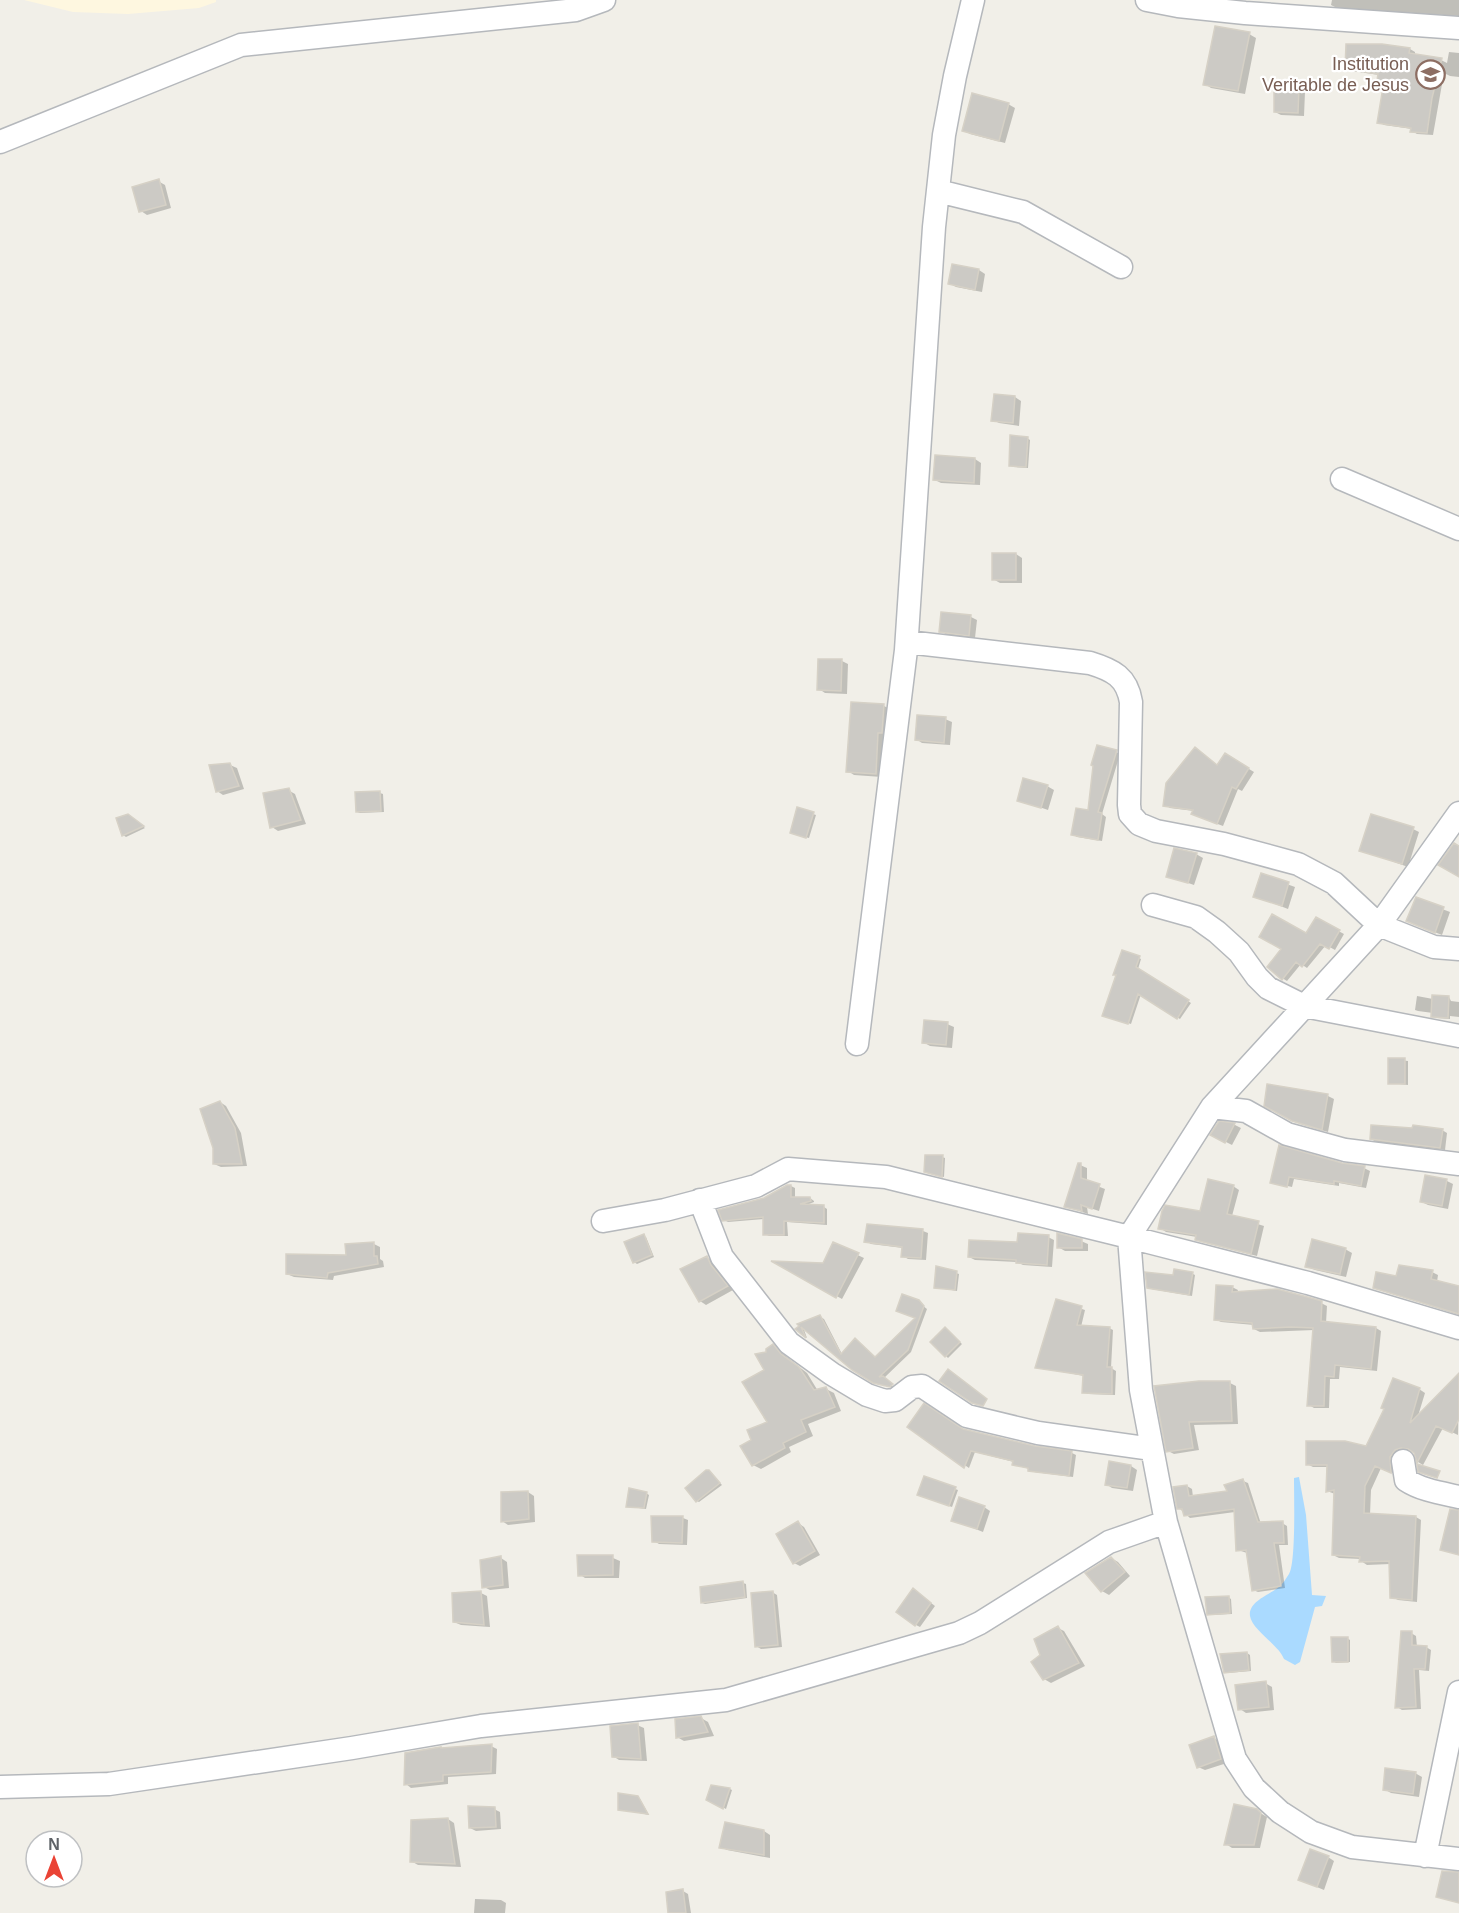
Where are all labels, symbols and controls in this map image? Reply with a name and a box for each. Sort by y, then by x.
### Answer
place label: Institution Veritable de Jesus [1262,54,1409,95]
school or university icon: Institution Veritable de Jesus [1414,58,1446,90]
north arrow [24,1829,84,1889]
text: N [48,1836,60,1853]

